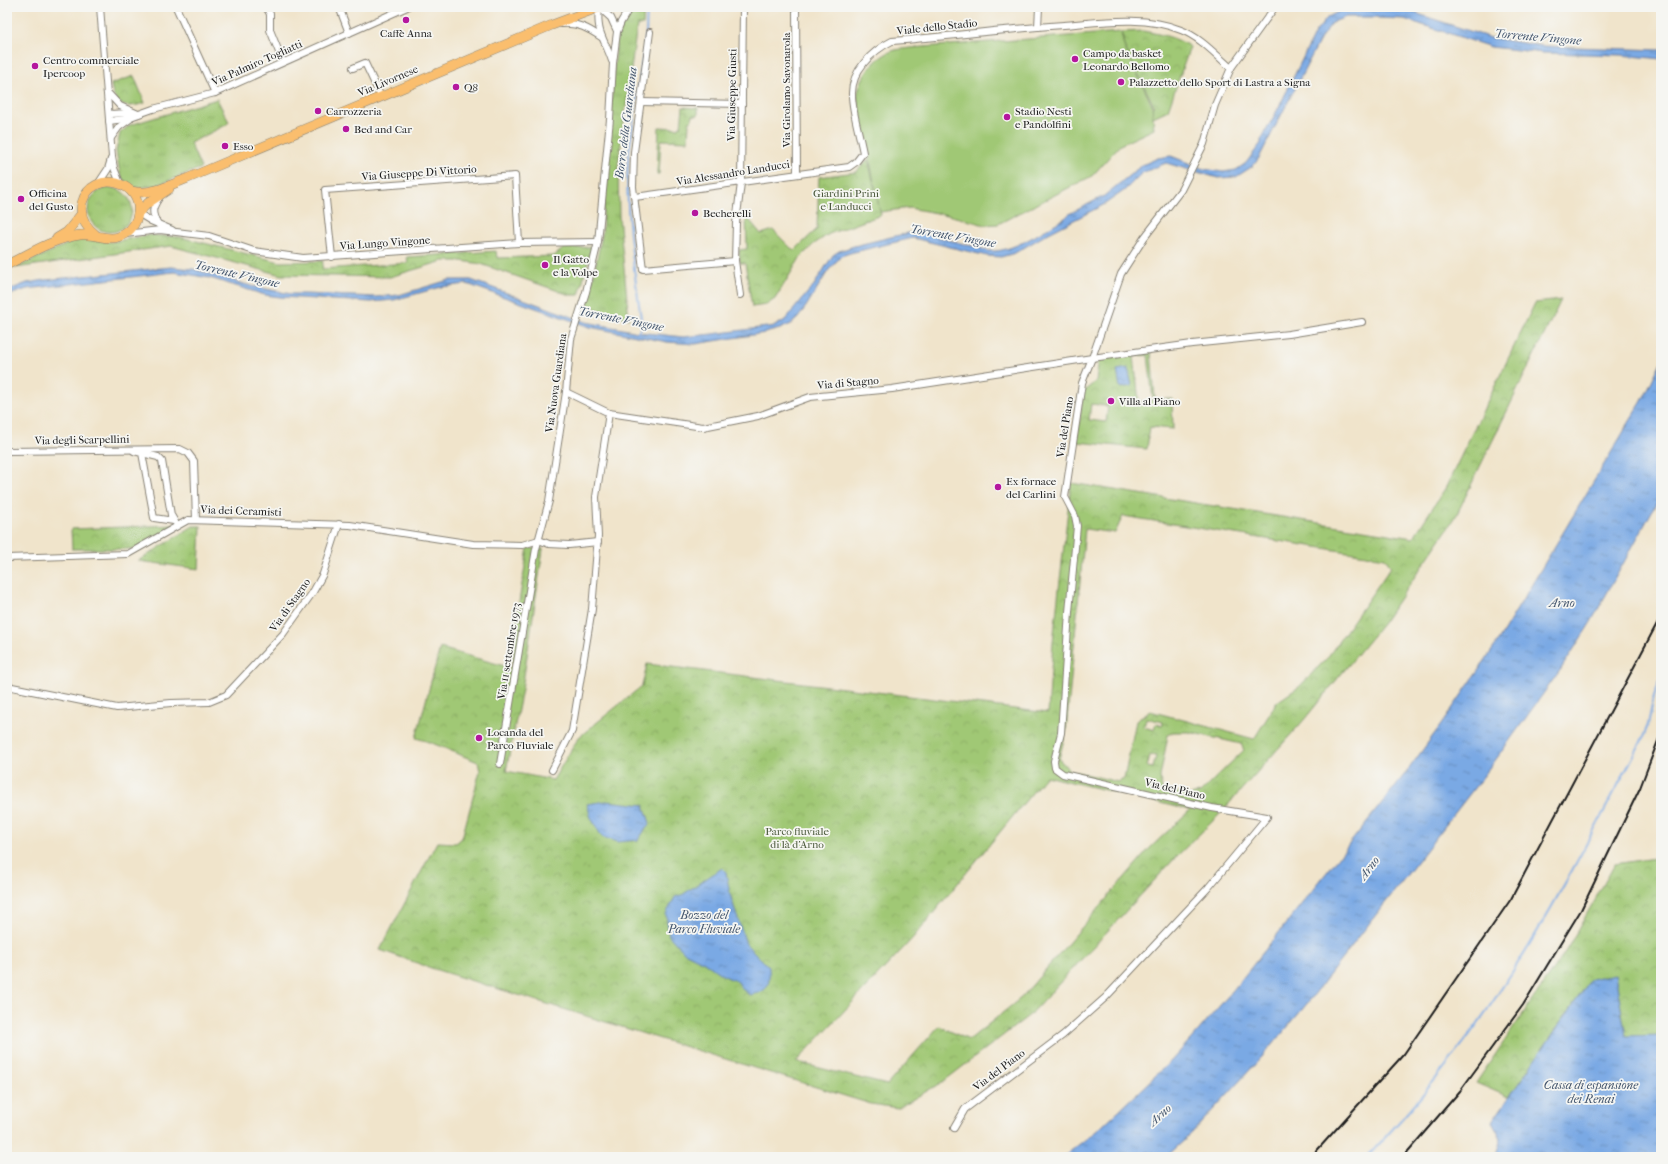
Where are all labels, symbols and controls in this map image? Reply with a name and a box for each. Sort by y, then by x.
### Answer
marker: Caffè Anna [401,15,411,25]
street label: Viale dello Stadio [895,16,978,38]
water label: Torrente Vingone [1494,26,1583,48]
place label: Caffè Anna [380,27,433,40]
street label: Via Girolamo Savonarola [780,31,793,149]
street label: Via Palmiro Togliatti [209,37,305,89]
place label: Campo da basket Leonardo Bellomo [1083,47,1170,73]
street label: Via Giuseppe Giusti [725,48,739,142]
place label: Centro commerciale Ipercoop [43,54,139,80]
marker: Campo da basket Leonardo Bellomo [1070,54,1080,64]
marker: Centro commerciale Ipercoop [30,61,40,71]
street label: Via Livornese [355,62,421,100]
water label: Borro della Guardiana [612,66,640,181]
place label: Palazzetto dello Sport di Lastra a Signa [1129,76,1311,89]
marker: Palazzetto dello Sport di Lastra a Signa [1116,77,1126,87]
place label: Q8 [464,81,478,94]
marker: Q8 [451,82,461,92]
place label: Carrozzeria [326,105,382,118]
place label: Stadio Nesti e Pandolfini [1015,105,1072,131]
marker: Carrozzeria [313,106,323,116]
marker: Stadio Nesti e Pandolfini [1002,112,1012,122]
place label: Bed and Car [354,123,412,136]
marker: Bed and Car [341,124,351,134]
place label: Esso [233,140,254,153]
marker: Esso [220,141,230,151]
street label: Via Alessandro Landucci [674,157,791,189]
street label: Via Giuseppe Di Vittorio [360,162,477,184]
place label: Officina del Gusto [29,187,74,213]
park label: Giardini Prini e Landucci [813,187,880,213]
marker: Officina del Gusto [16,194,26,204]
place label: Becherelli [703,207,752,220]
marker: Becherelli [690,208,700,218]
water label: Torrente Vingone [909,222,998,251]
street label: Via Lungo Vingone [338,233,431,253]
place label: Il Gatto e la Volpe [553,253,598,279]
water label: Torrente Vingone [193,257,282,291]
marker: Il Gatto e la Volpe [540,260,550,270]
water label: Torrente Vingone [577,304,666,334]
street label: Via Nuova Guardiana [542,332,570,434]
street label: Via di Stagno [816,374,880,392]
street label: Via del Piano [1054,395,1076,459]
place label: Villa al Piano [1118,395,1181,408]
marker: Villa al Piano [1106,396,1116,406]
street label: Via degli Scarpellini [34,433,130,447]
place label: Ex fornace del Carlini [1006,475,1057,501]
marker: Ex fornace del Carlini [993,482,1003,492]
street label: Via dei Ceramisti [199,503,283,519]
street label: Via di Stagno [266,576,313,635]
water label: Arno [1547,596,1575,610]
street label: Via 11 settembre 1973 [495,602,523,701]
place label: Locanda del Parco Fluviale [487,726,554,752]
marker: Locanda del Parco Fluviale [474,733,484,743]
street label: Via del Piano [1143,776,1207,802]
park label: Parco fluviale di là d'Arno [765,825,829,851]
water label: Arno [1355,854,1382,884]
water label: Bozzo del Parco Fluviale [667,908,741,936]
street label: Via del Piano [970,1046,1028,1094]
water label: Cassa di espansione dei Renai [1544,1078,1639,1106]
water label: Arno [1144,1101,1174,1130]

